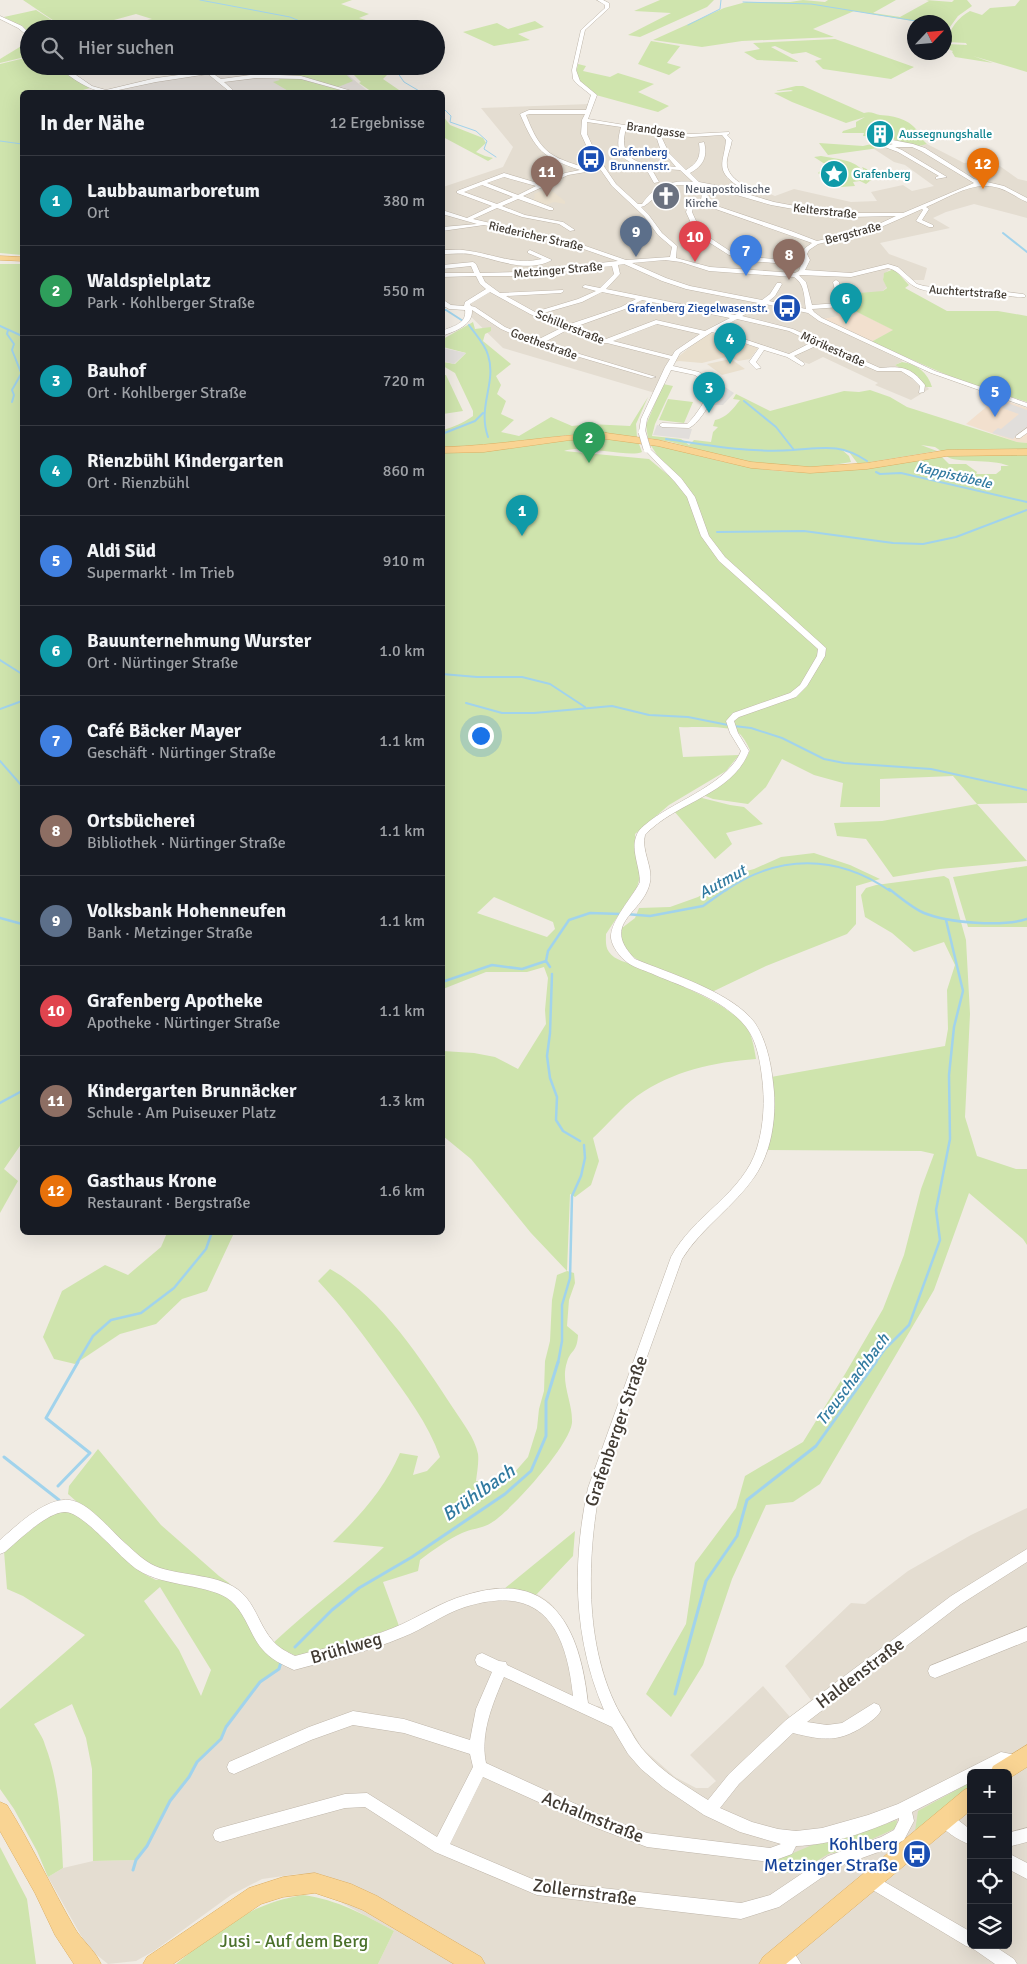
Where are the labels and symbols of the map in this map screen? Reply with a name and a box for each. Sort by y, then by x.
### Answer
north arrow [907,15,952,60]
street label: Brandgasse [626,119,686,142]
building icon: Aussegnungshalle [865,119,895,149]
place label: Aussegnungshalle [899,127,992,142]
bus stop icon: Grafenberg Brunnenstr. [576,144,606,174]
place label: Grafenberg Brunnenstr. [610,145,670,174]
pin: 12 [967,148,999,189]
pin: 11 [531,156,563,197]
place icon: Grafenberg [819,159,849,189]
place label: Grafenberg [853,167,911,182]
church icon: Neuapostolische Kirche [651,181,681,211]
place label: Neuapostolische Kirche [685,182,770,211]
street label: Kelterstraße [792,201,858,222]
pin: 9 [620,216,652,257]
street label: Riedericher Straße [487,218,585,255]
street label: Bergstraße [824,219,883,248]
pin: 10 [679,221,711,262]
pin: 7 [730,235,762,276]
pin: 8 [773,239,805,280]
street label: Metzinger Straße [513,259,603,282]
street label: Auchtertstraße [928,282,1008,303]
pin: 6 [830,283,862,324]
bus stop icon: Grafenberg Ziegelwasenstr. [772,293,802,323]
place label: Grafenberg Ziegelwasenstr. [627,301,768,316]
street label: Schillerstraße [533,307,606,348]
pin: 4 [714,323,746,364]
street label: Goethestraße [508,325,579,364]
street label: Mörikestraße [798,329,867,370]
pin: 3 [693,372,725,413]
pin: 5 [979,376,1011,417]
pin: 2 [573,422,605,463]
water label: Kappistöbele [914,458,995,493]
pin: 1 [506,495,538,536]
your location [468,723,494,749]
water label: Autmut [695,860,752,903]
water label: Treuschachbach [812,1329,895,1429]
street label: Grafenberger Straße [580,1353,652,1509]
water label: Brühlbach [438,1459,520,1527]
street label: Brühlweg [308,1627,384,1669]
street label: Haldenstraße [811,1633,909,1713]
street label: Achalmstraße [539,1787,647,1847]
place label: Kohlberg Metzinger Straße [764,1833,898,1876]
bus stop icon: Kohlberg Metzinger Straße [902,1839,932,1869]
street label: Zollernstraße [532,1874,638,1910]
park label: Jusi - Auf dem Berg [220,1930,368,1952]

